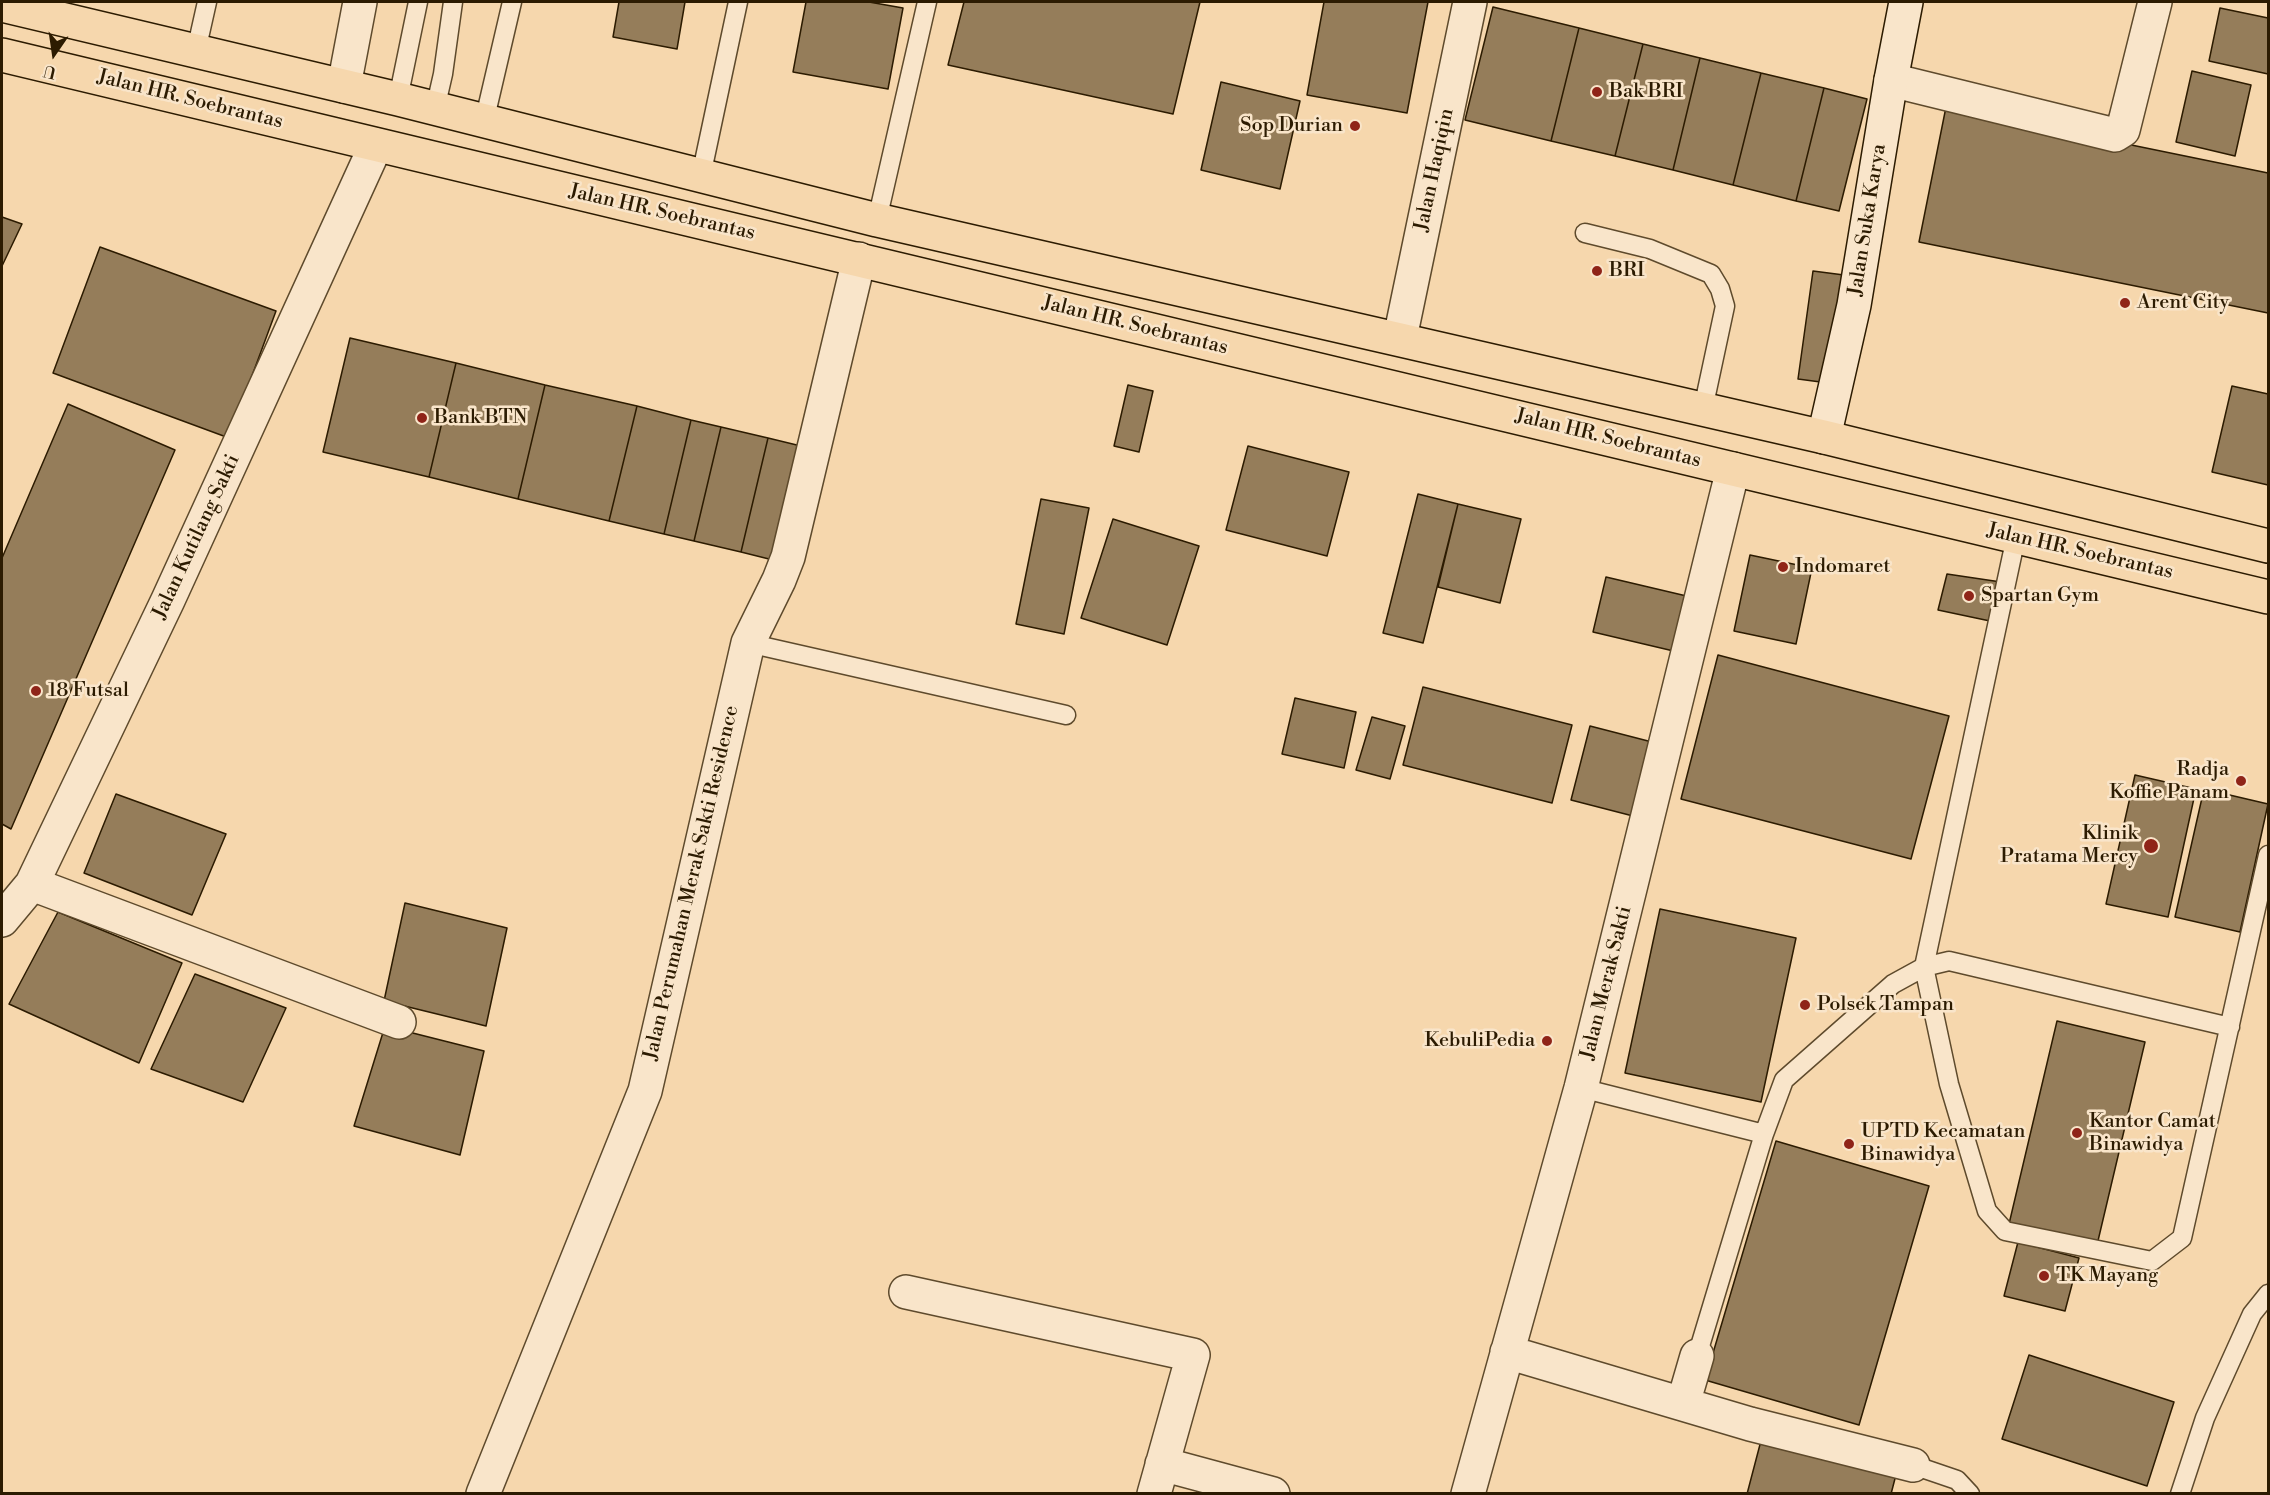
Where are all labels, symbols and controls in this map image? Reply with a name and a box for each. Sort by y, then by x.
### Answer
north arrow [24,24,84,84]
text: U [42,60,58,83]
street label: Jalan HR. Soebrantas [95,65,285,135]
place label: Bak BRI [1609,80,1683,104]
marker: Bak BRI [1590,85,1604,99]
street label: Jalan Haqiqin [1410,106,1460,234]
place label: Sop Durian [1240,114,1343,138]
marker: Sop Durian [1348,119,1362,133]
street label: Jalan Suka Karya [1844,142,1892,298]
street label: Jalan HR. Soebrantas [567,180,757,246]
place label: BRI [1609,259,1644,283]
marker: BRI [1590,264,1604,278]
street label: Jalan HR. Soebrantas [1040,291,1230,361]
place label: Arent City [2137,291,2229,315]
marker: Arent City [2118,296,2132,310]
street label: Jalan HR. Soebrantas [1513,404,1703,474]
place label: Bank BTN [434,406,527,430]
marker: Bank BTN [415,411,429,425]
street label: Jalan Kutilang Sakti [148,451,246,623]
street label: Jalan HR. Soebrantas [1985,519,2175,585]
place label: Indomaret [1795,555,1890,579]
marker: Indomaret [1776,560,1790,574]
place label: Spartan Gym [1981,584,2099,608]
marker: Spartan Gym [1962,589,1976,603]
place label: 18 Futsal [48,679,129,703]
marker: 18 Futsal [29,684,43,698]
street label: Jalan Perumahan Merak Sakti Residence [639,703,745,1063]
place label: Radja Koffie Panam [2109,758,2229,805]
marker: Radja Koffie Panam [2234,774,2248,788]
place label: Klinik Pratama Mercy [2000,822,2138,869]
marker: Klinik Pratama Mercy [2142,837,2160,855]
street label: Jalan Merak Sakti [1576,904,1638,1062]
place label: Polsek Tampan [1817,993,1954,1017]
marker: Polsek Tampan [1798,998,1812,1012]
place label: KebuliPedia [1425,1029,1535,1053]
marker: KebuliPedia [1540,1034,1554,1048]
place label: Kantor Camat Binawidya [2089,1110,2216,1157]
place label: UPTD Kecamatan Binawidya [1861,1120,2025,1167]
marker: Kantor Camat Binawidya [2070,1126,2084,1140]
marker: UPTD Kecamatan Binawidya [1842,1137,1856,1151]
place label: TK Mayang [2056,1264,2158,1288]
marker: TK Mayang [2037,1269,2051,1283]

